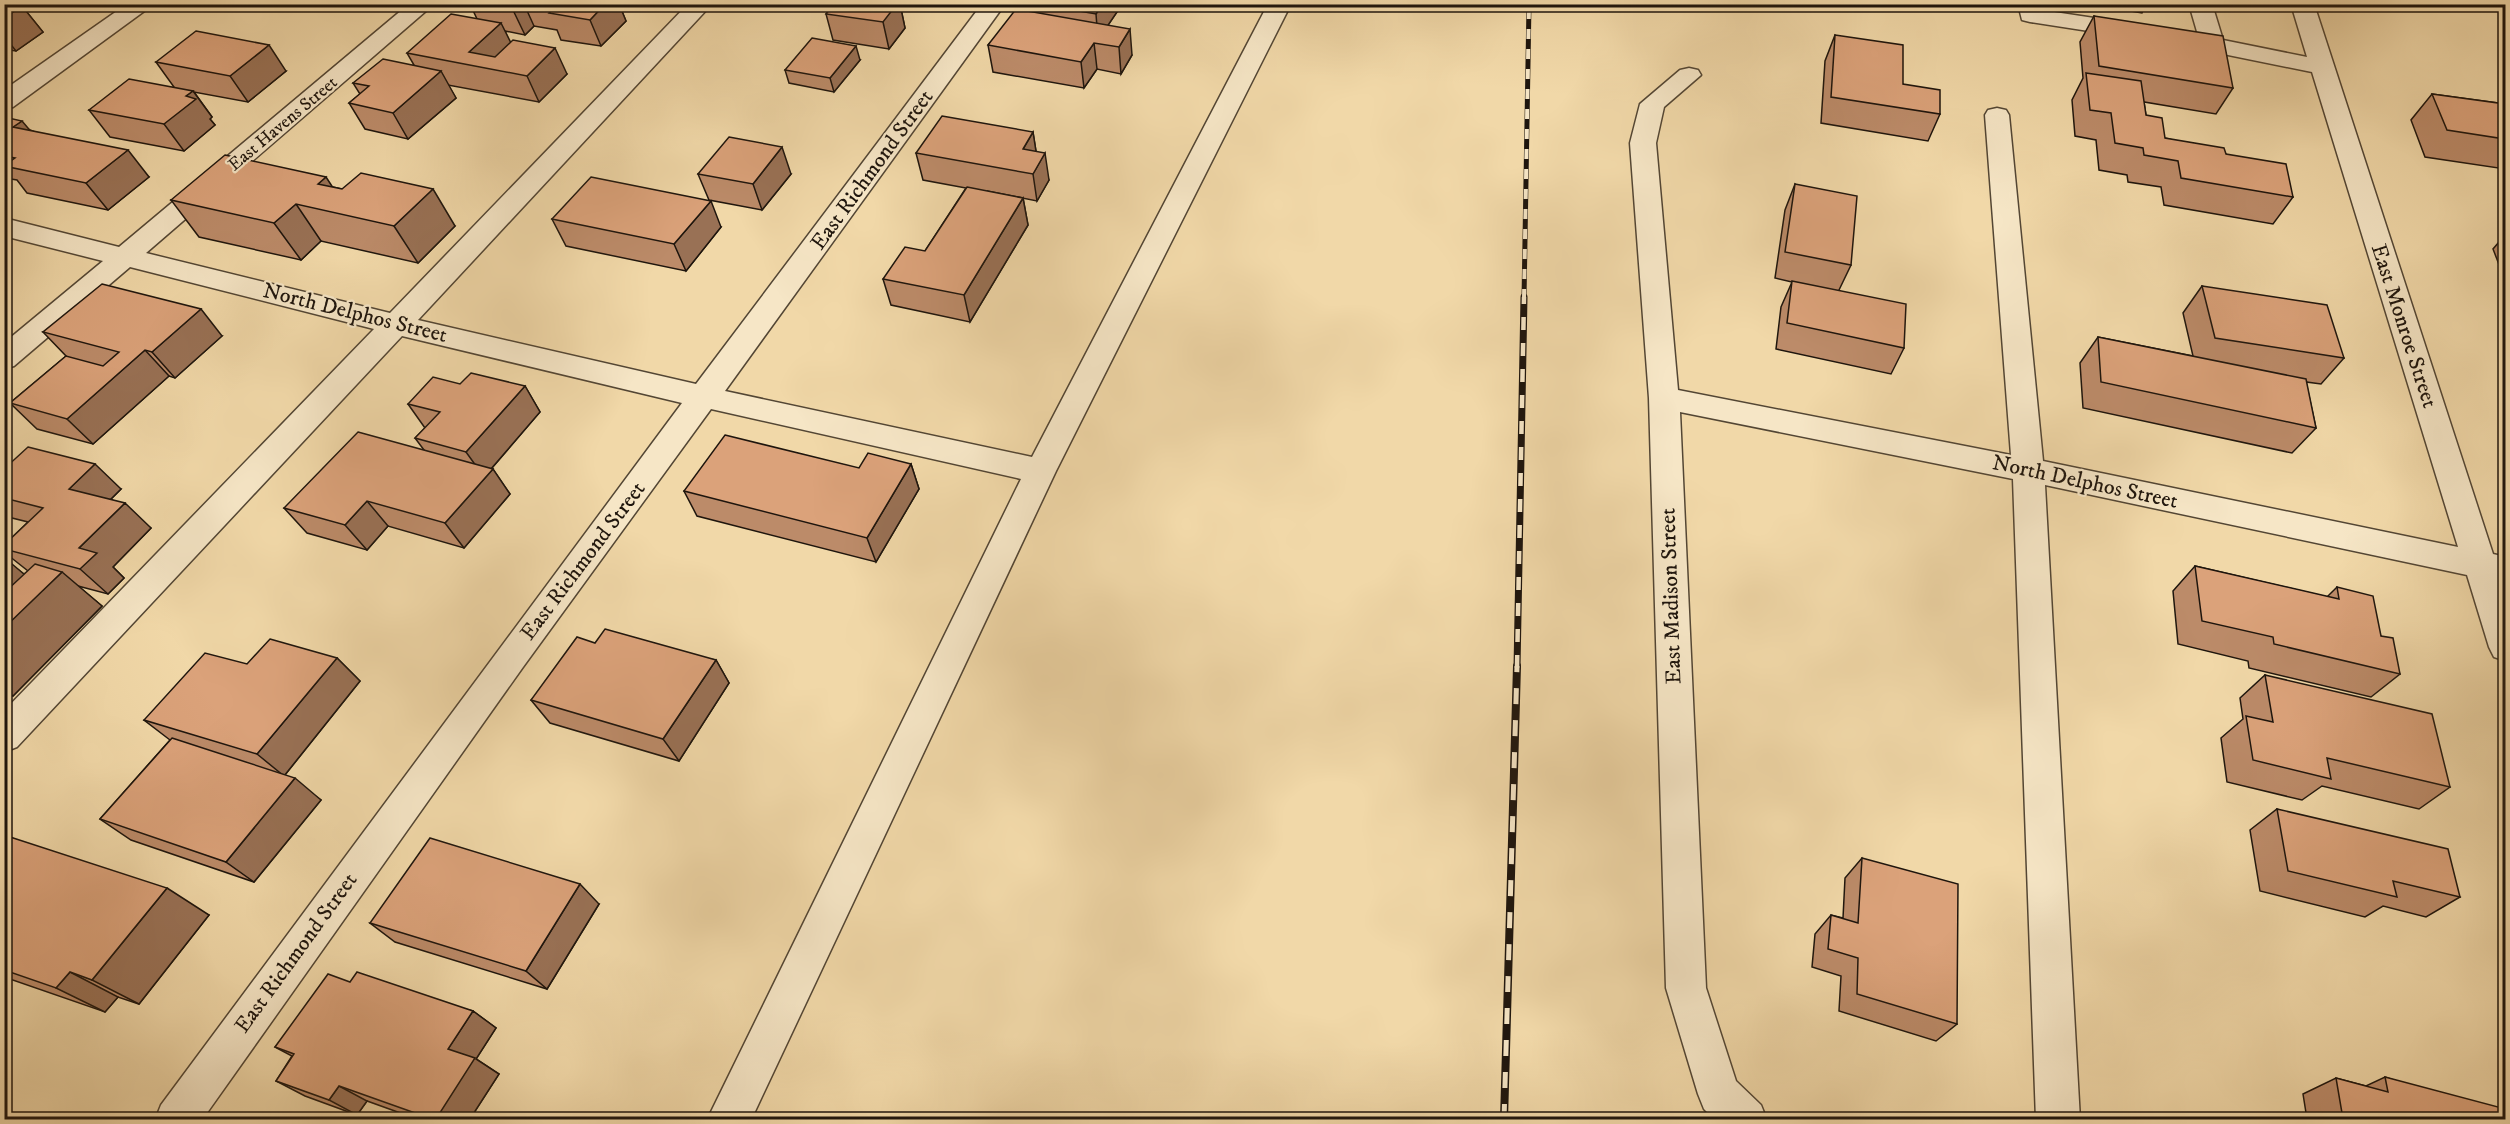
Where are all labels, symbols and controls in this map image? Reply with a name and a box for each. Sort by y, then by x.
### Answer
street label: East Havens Street [224,72,342,176]
street label: East Richmond Street [805,85,939,255]
street label: East Monroe Street [2365,241,2443,411]
street label: North Delphos Street [260,277,450,349]
street label: North Delphos Street [1990,449,2180,515]
street label: East Richmond Street [515,476,651,646]
street label: East Madison Street [1654,507,1688,685]
street label: East Richmond Street [229,868,363,1038]

